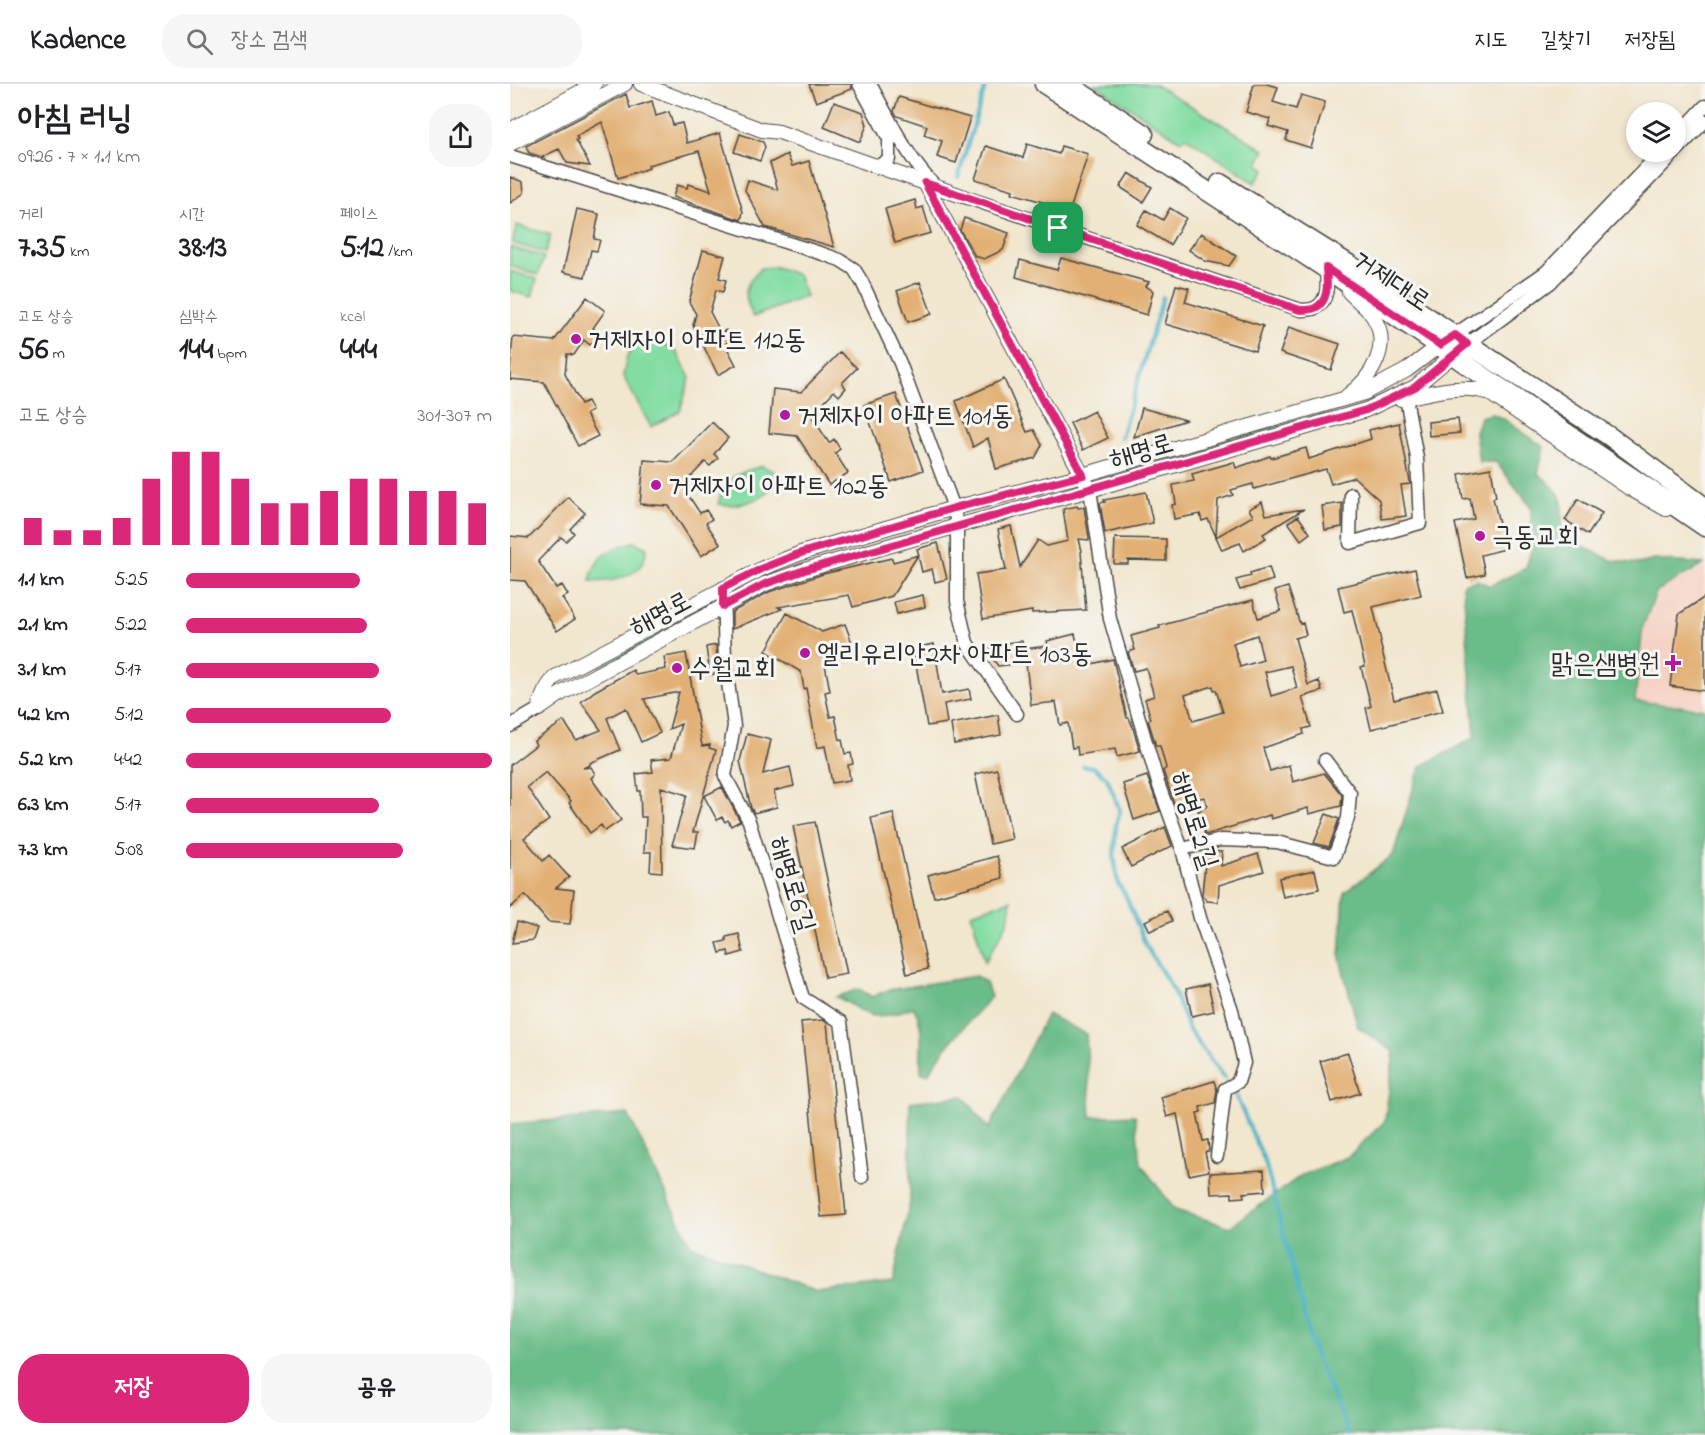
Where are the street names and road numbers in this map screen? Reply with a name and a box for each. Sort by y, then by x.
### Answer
street label: 거제대로 [1344,242,1438,323]
street label: 해명로 [1105,425,1178,480]
street label: 해명로 [623,583,699,648]
street label: 해명로2길 [1159,767,1227,875]
street label: 해명로6길 [758,832,824,938]

